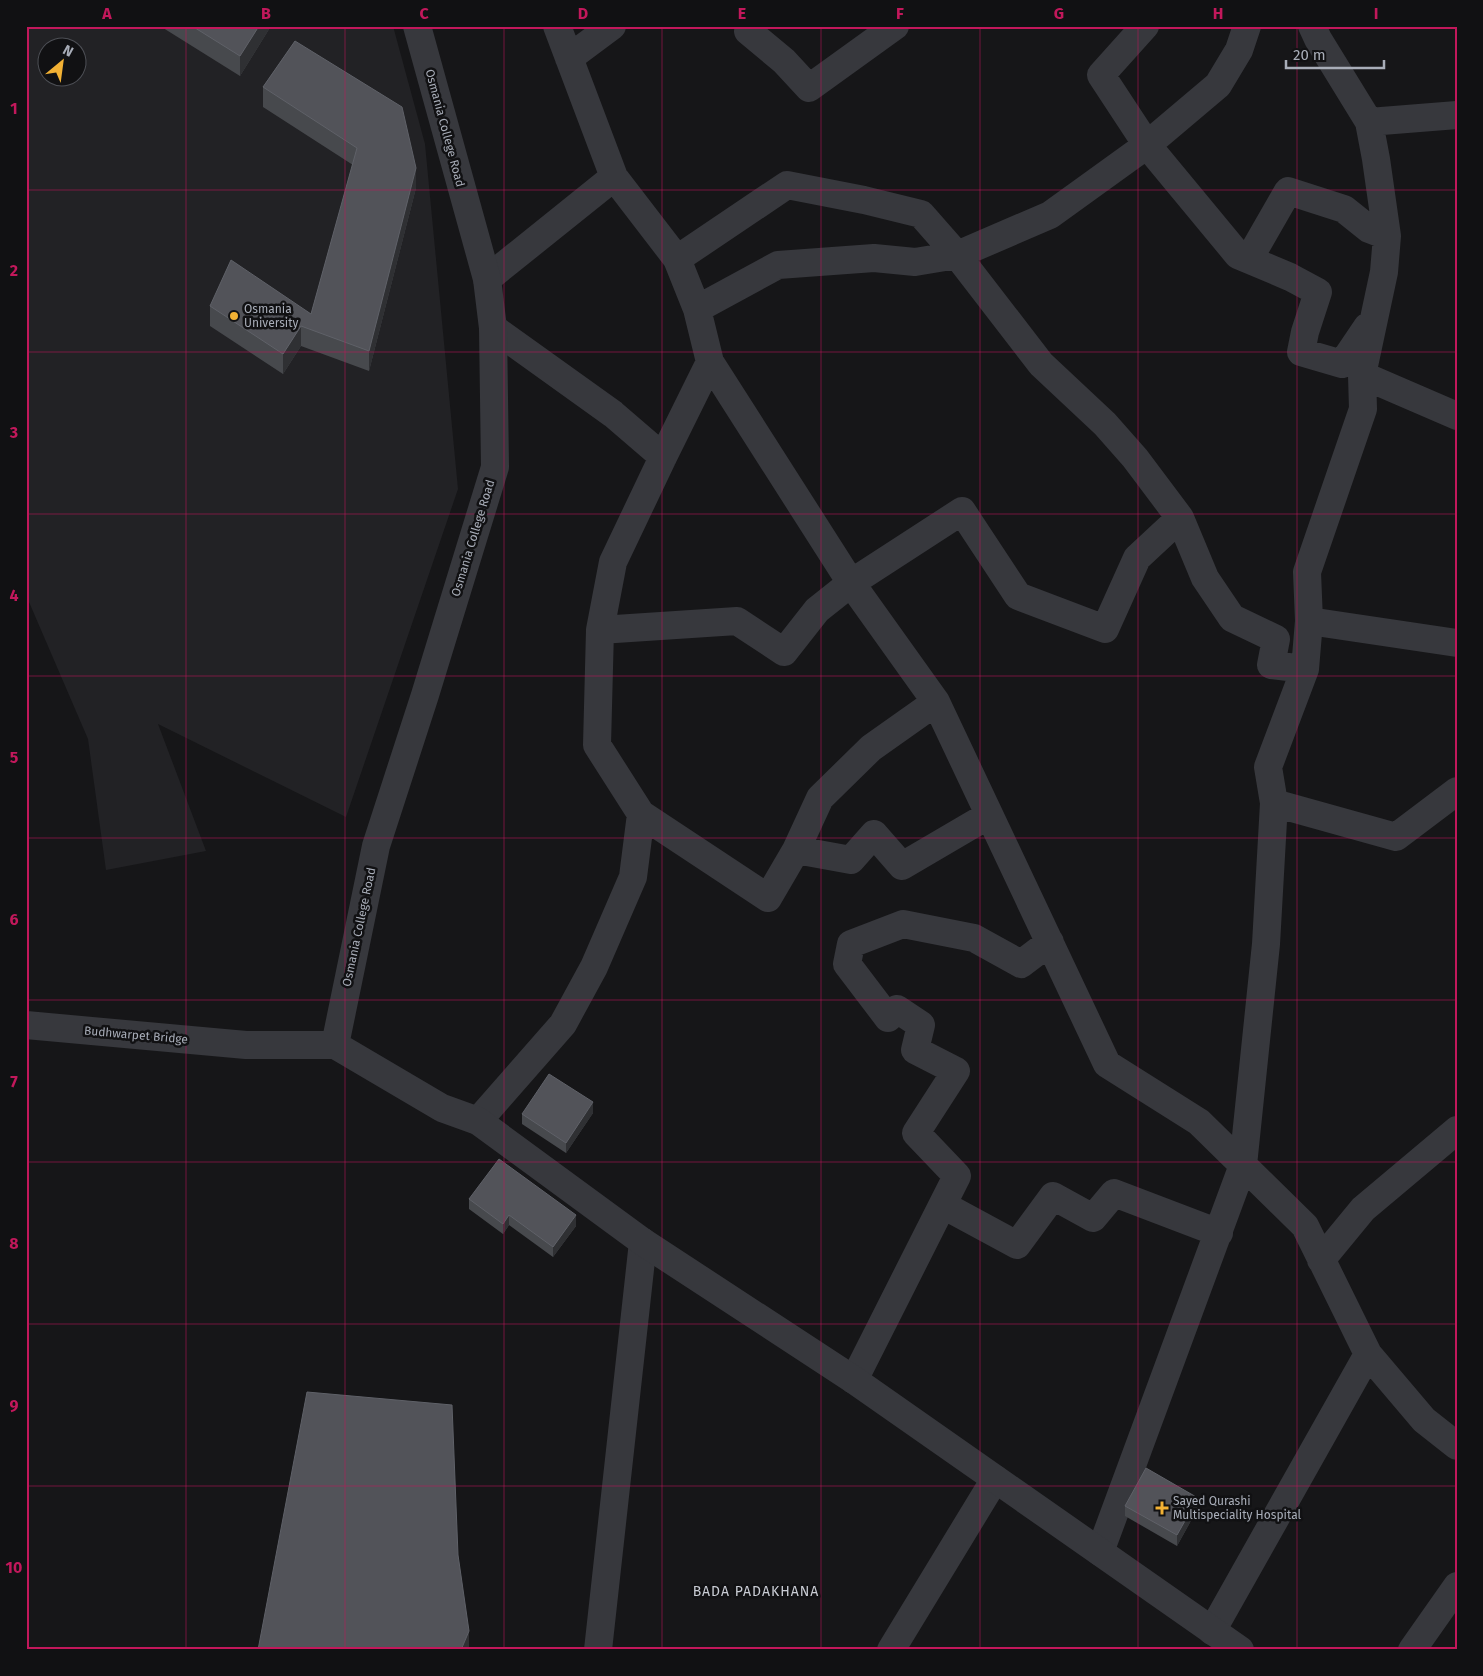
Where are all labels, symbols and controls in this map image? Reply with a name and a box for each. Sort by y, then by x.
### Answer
text: A [101,4,112,23]
text: B [261,4,271,23]
text: C [419,4,429,23]
text: D [578,4,588,23]
text: E [738,4,746,23]
text: F [896,4,904,23]
text: G [1054,4,1064,23]
text: H [1213,4,1223,23]
text: I [1374,4,1378,23]
north arrow [38,38,88,88]
scale bar [1286,38,1383,70]
text: N [60,41,76,61]
text: 20 m [1293,46,1326,64]
street label: Osmania College Road [423,68,467,188]
text: 1 [10,99,18,118]
text: 2 [10,261,18,280]
place label: Osmania University [244,302,298,330]
marker: Osmania University [228,310,240,322]
text: 3 [9,423,18,442]
street label: Osmania College Road [449,478,497,598]
text: 4 [9,586,19,605]
text: 5 [10,748,19,767]
street label: Osmania College Road [340,866,378,988]
text: 6 [9,910,19,929]
street label: Budhwarpet Bridge [83,1023,189,1047]
text: 7 [10,1072,18,1091]
text: 8 [9,1234,19,1253]
text: 9 [10,1396,19,1415]
place label: Sayed Qurashi Multispeciality Hospital [1173,1494,1302,1522]
marker: Sayed Qurashi Multispeciality Hospital [1155,1501,1169,1515]
text: 10 [6,1558,22,1577]
district label: BADA PADAKHANA [693,1583,819,1600]

